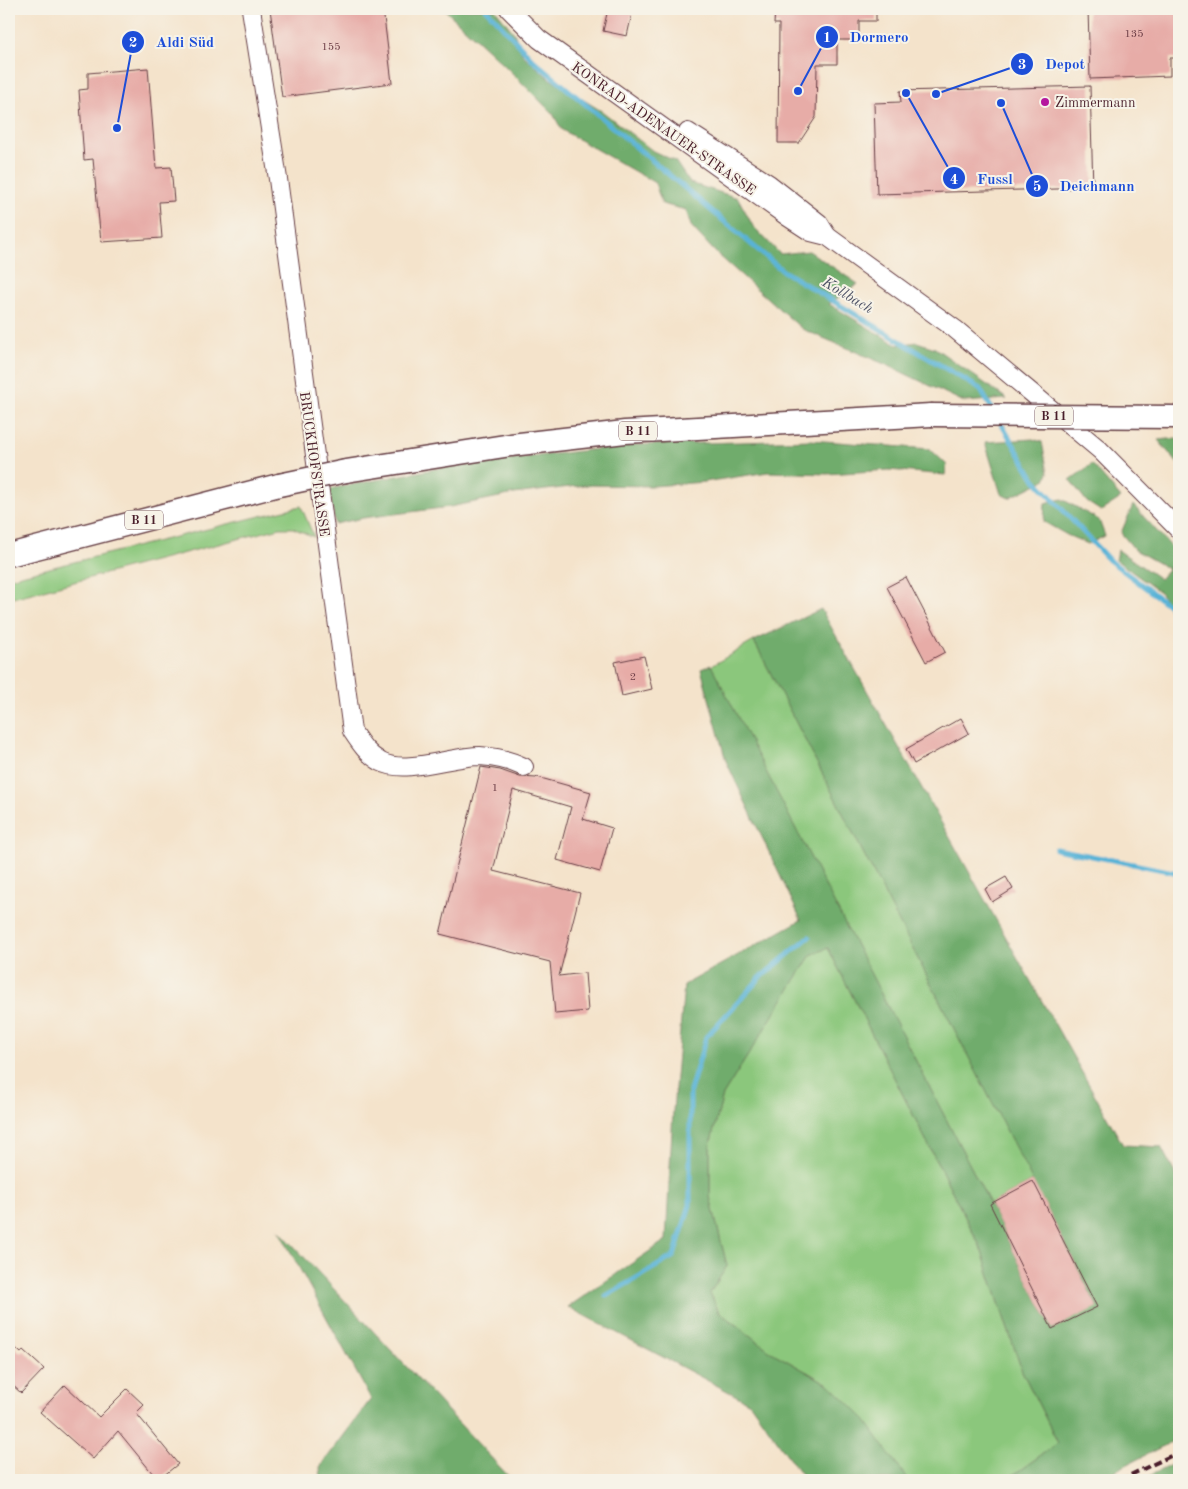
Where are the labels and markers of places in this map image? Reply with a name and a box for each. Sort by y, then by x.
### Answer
callout: Dormero [815,22,919,52]
callout: Aldi Süd [121,27,224,57]
callout: Depot [1010,49,1095,79]
marker: Zimmermann [1039,96,1051,108]
place label: Zimmermann [1055,96,1136,110]
callout: Fussl [942,163,1022,193]
callout: Deichmann [1024,171,1144,201]

